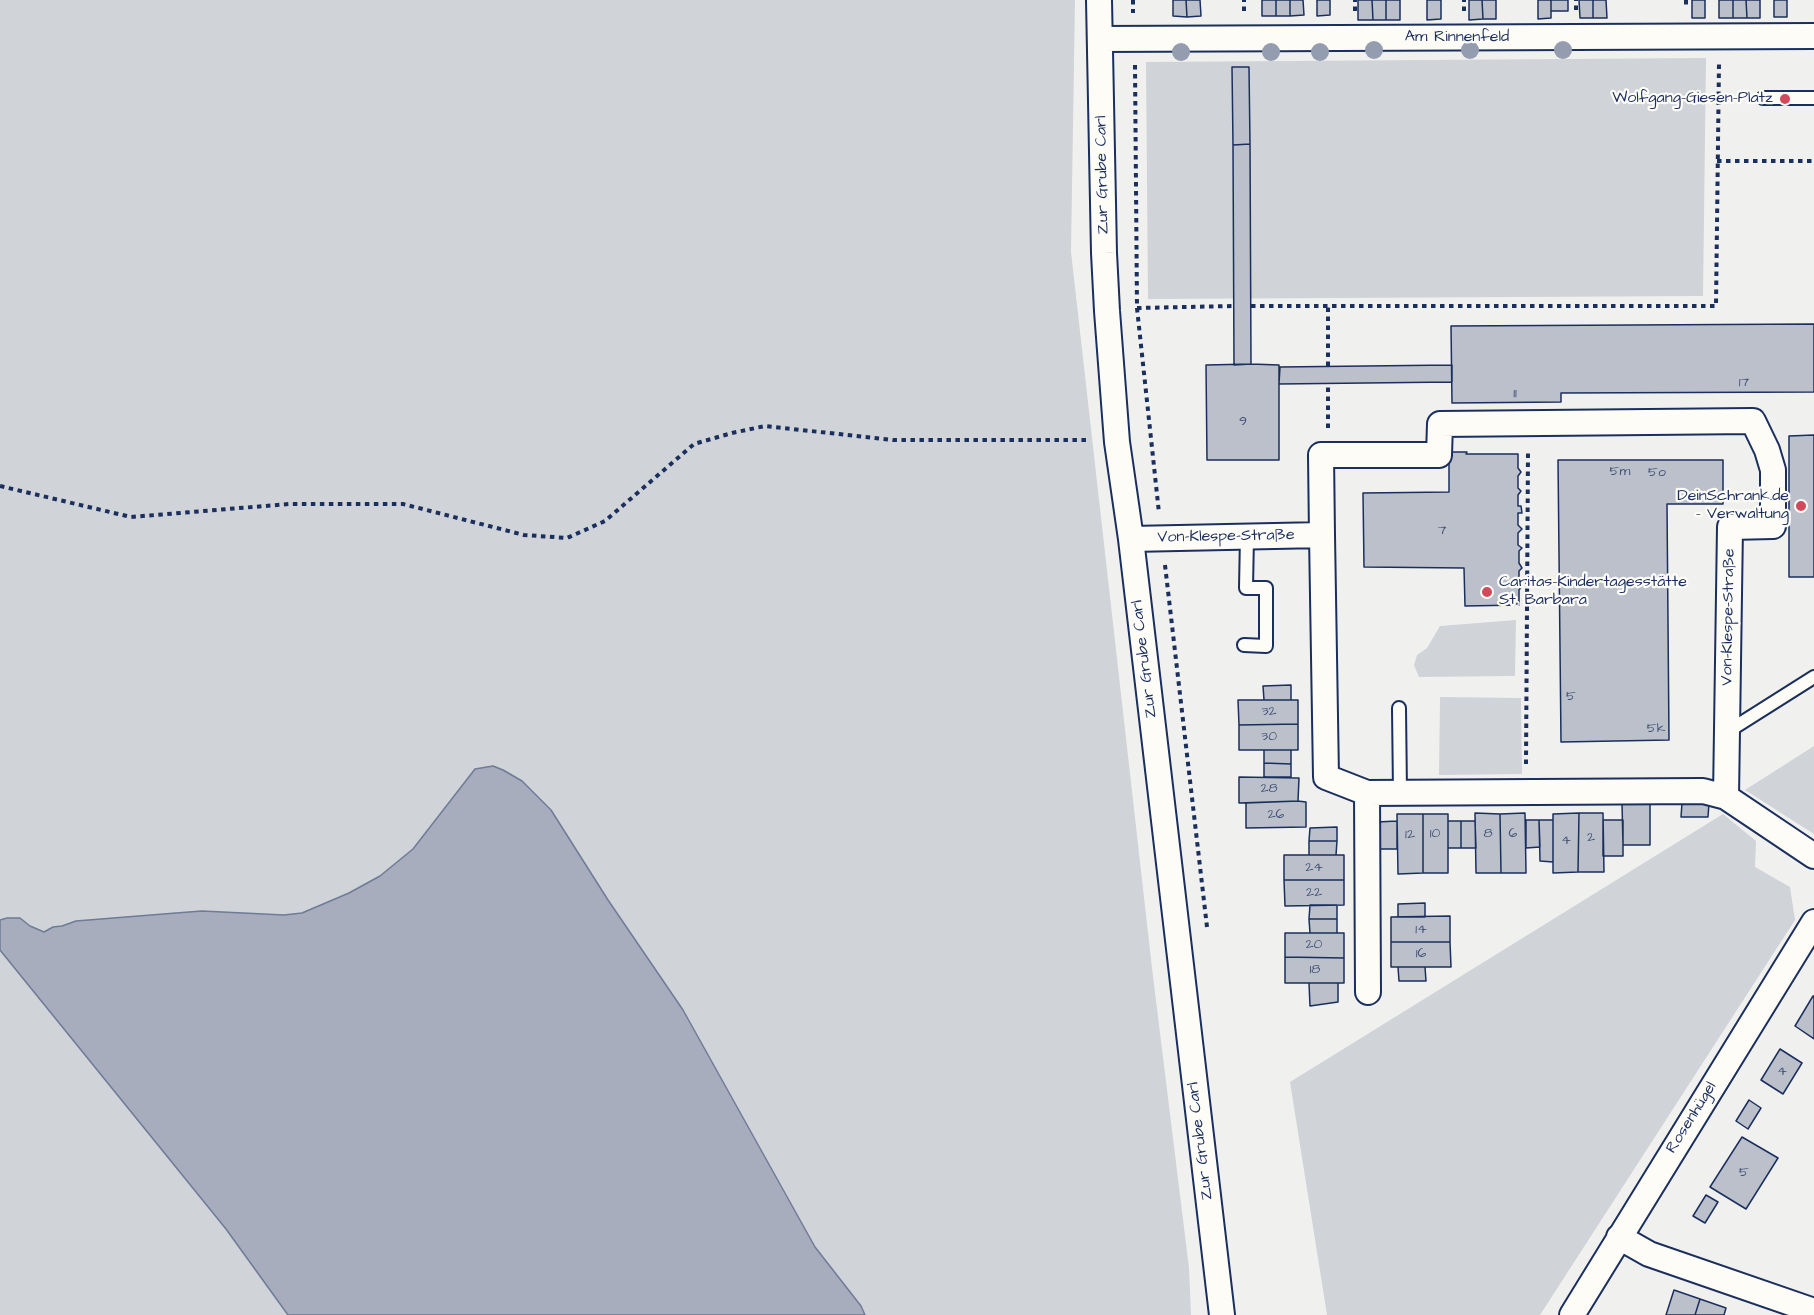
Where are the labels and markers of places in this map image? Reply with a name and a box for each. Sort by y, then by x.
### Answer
place label: Wolfgang-Giesen-Platz [1612,89,1773,109]
marker: Wolfgang-Giesen-Platz [1778,92,1792,106]
place label: DeinSchrank.de - Verwaltung [1677,487,1789,525]
marker: DeinSchrank.de - Verwaltung [1794,499,1808,513]
place label: Caritas-Kindertagesstätte St. Barbara [1499,573,1687,611]
marker: Caritas-Kindertagesstätte St. Barbara [1480,585,1494,599]

